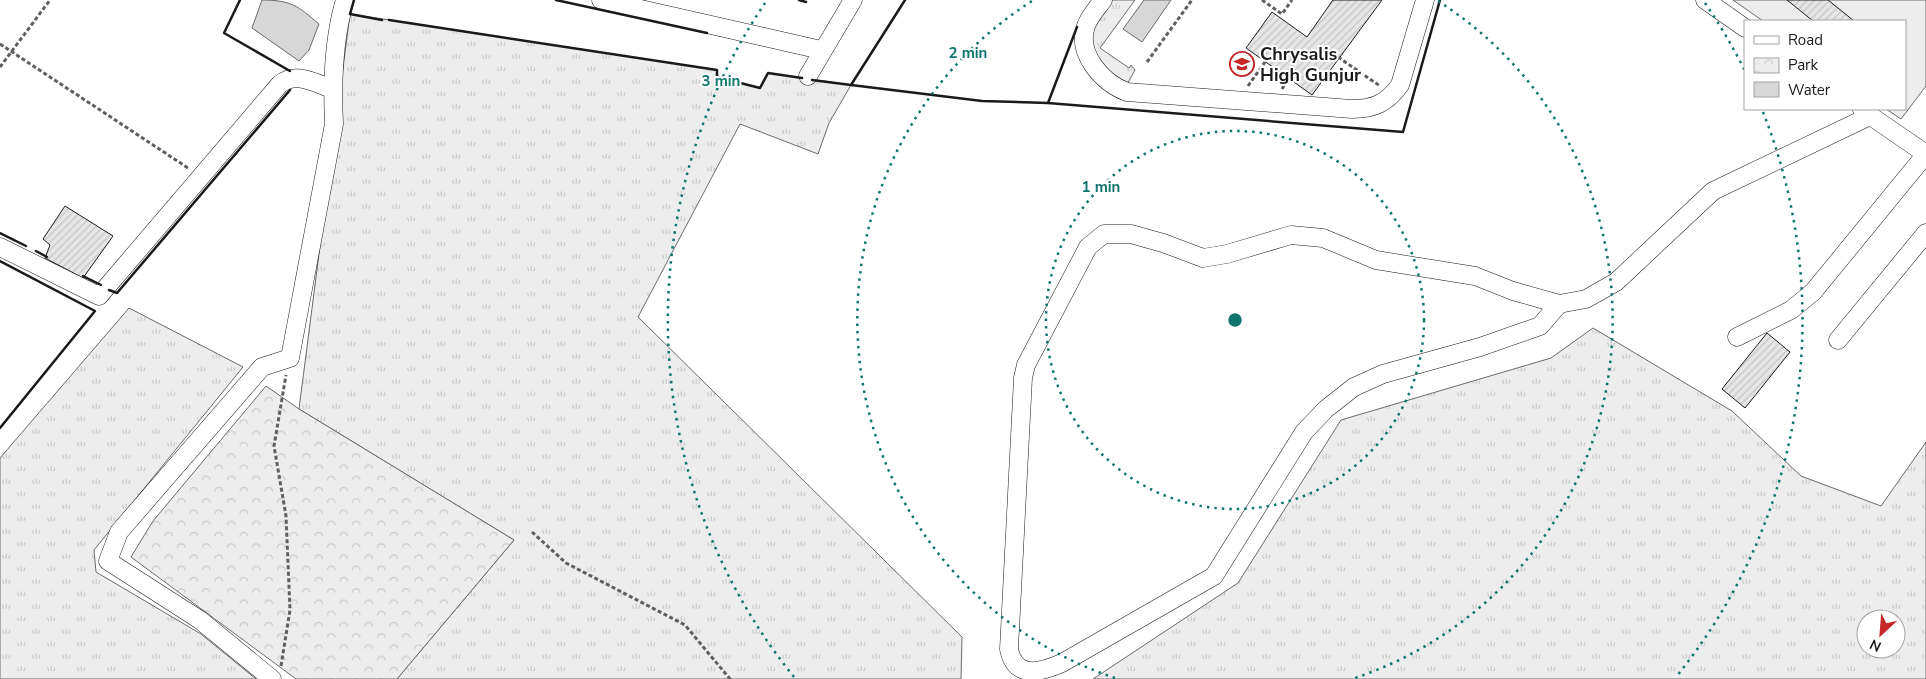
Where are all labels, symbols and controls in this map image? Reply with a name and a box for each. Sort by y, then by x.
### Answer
legend [1744,20,1906,110]
text: Road [1788,30,1823,50]
place label: Chrysalis High Gunjur [1260,42,1361,87]
text: 2 min [949,43,987,63]
school or university icon: Chrysalis High Gunjur [1229,51,1255,77]
text: Park [1788,55,1818,75]
text: 3 min [702,71,740,91]
text: Water [1788,80,1831,100]
text: 1 min [1082,177,1120,197]
centre of rings [1226,311,1244,329]
north arrow [1856,609,1906,659]
text: N [1867,634,1884,656]

